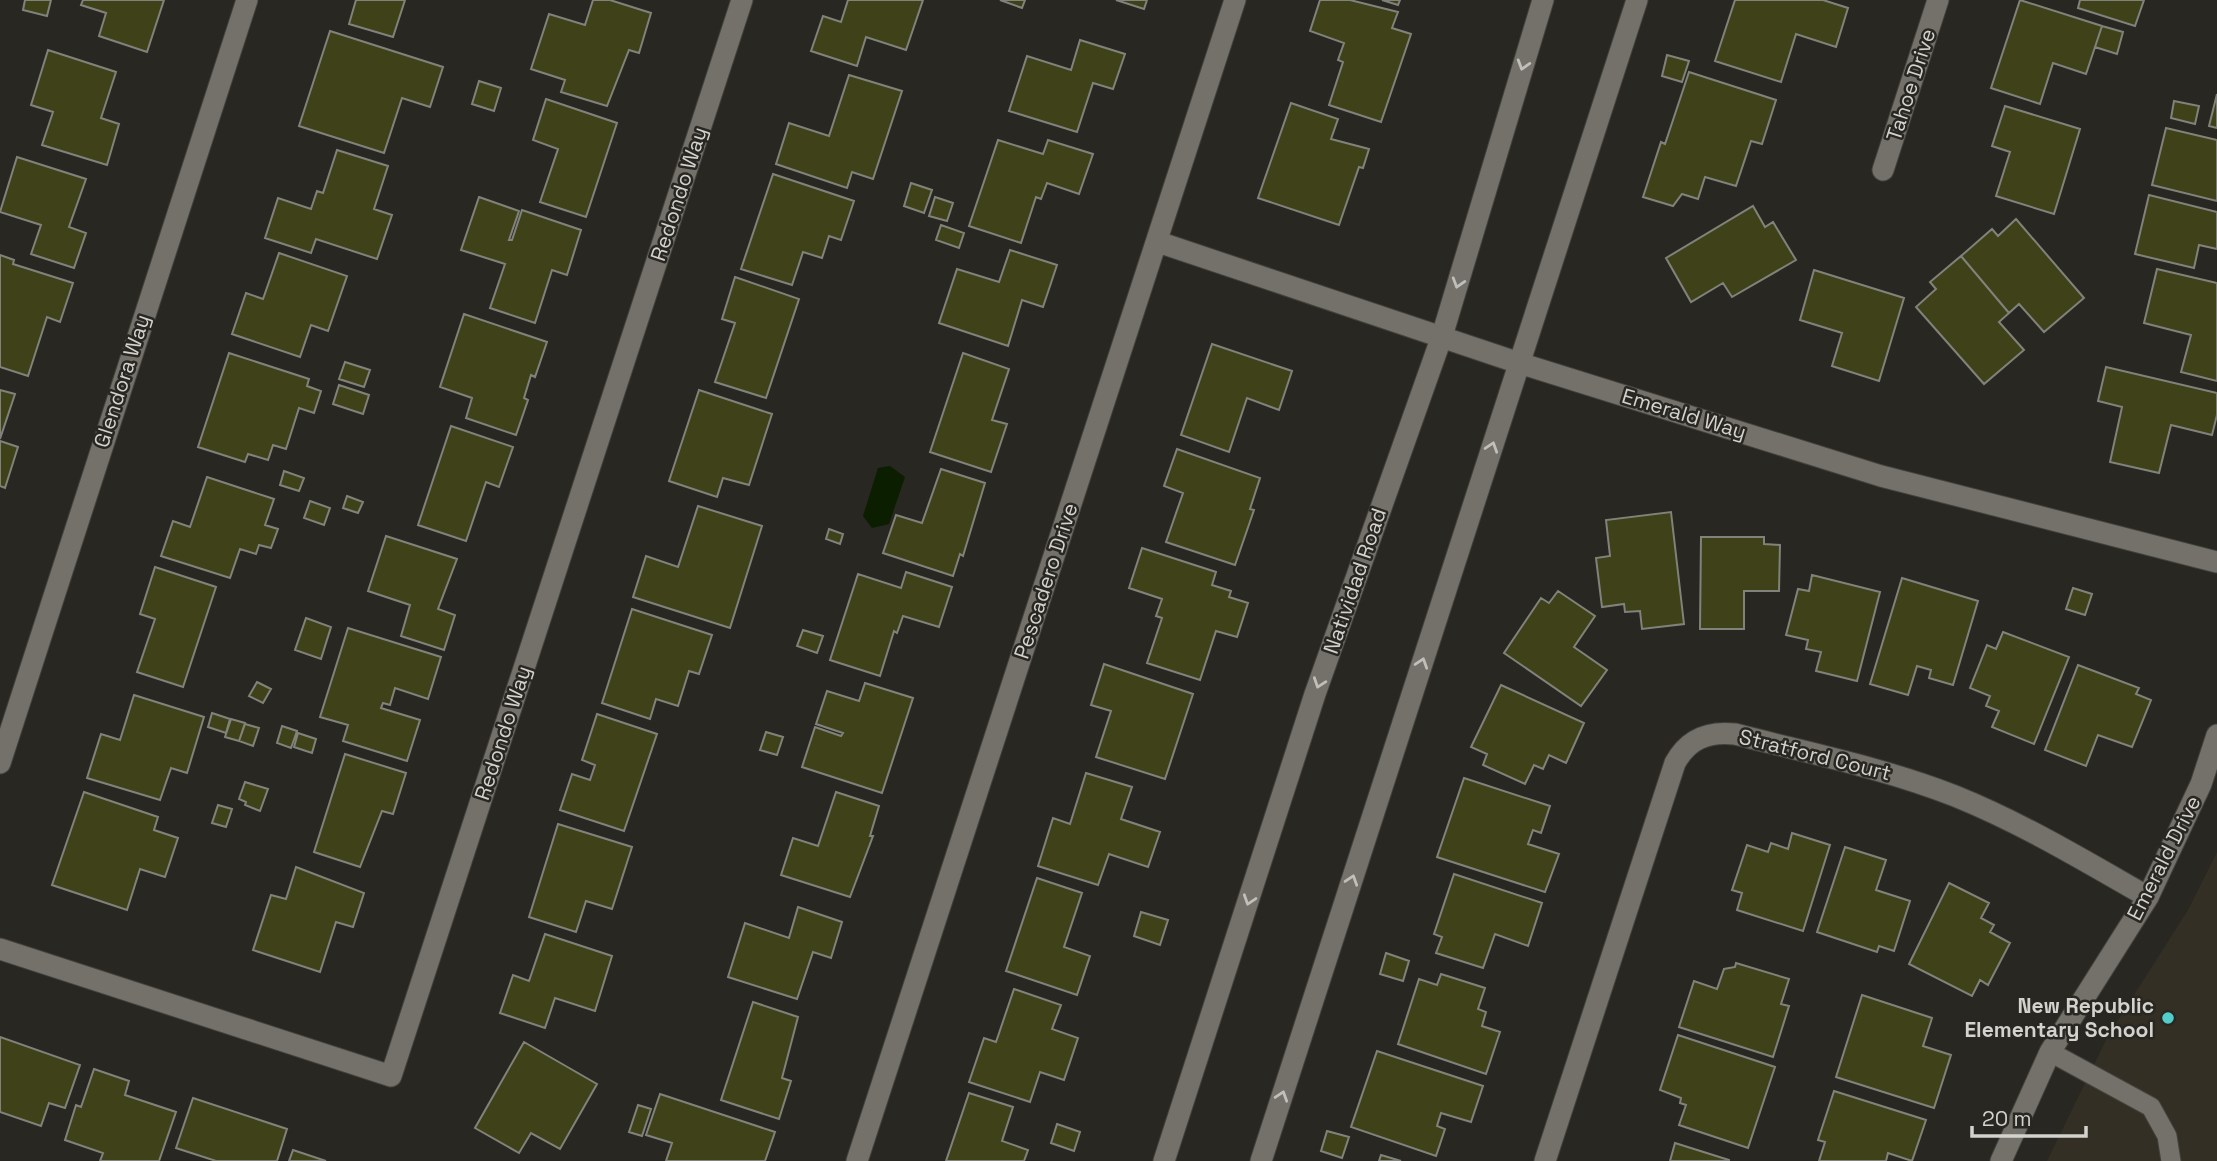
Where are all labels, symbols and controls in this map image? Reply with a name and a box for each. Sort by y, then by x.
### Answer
street label: Tahoe Drive [1880,25,1941,144]
one-way arrow [1516,59,1531,71]
street label: Redondo Way [644,123,713,264]
one-way arrow [1451,277,1466,289]
street label: Glendora Way [87,311,156,451]
street label: Emerald Way [1619,382,1750,445]
one-way arrow [1484,441,1498,453]
street label: Pescadero Drive [1008,499,1083,662]
street label: Natividad Road [1317,504,1392,657]
one-way arrow [1414,658,1428,670]
street label: Redondo Way [468,662,537,803]
one-way arrow [1313,677,1327,689]
street label: Stratford Court [1736,723,1894,786]
street label: Emerald Drive [2121,791,2207,925]
one-way arrow [1344,874,1358,886]
one-way arrow [1242,893,1257,905]
place label: New Republic Elementary School [1964,992,2154,1043]
marker: New Republic Elementary School [2160,1010,2176,1026]
one-way arrow [1274,1090,1288,1103]
scale bar [1972,1094,2086,1138]
text: 20 m [1982,1105,2032,1132]

